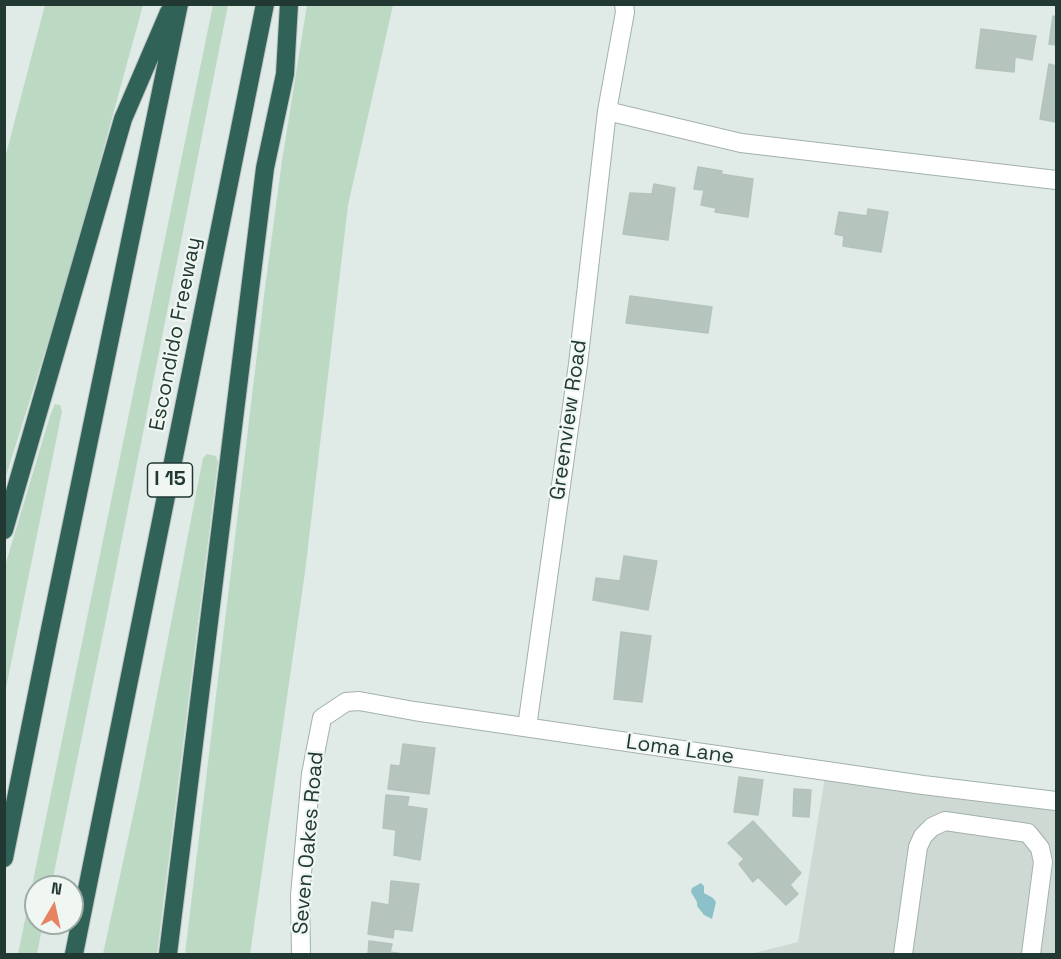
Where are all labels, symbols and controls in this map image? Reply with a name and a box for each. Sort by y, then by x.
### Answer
street label: Escondido Freeway [145,235,207,433]
street label: Greenview Road [545,338,593,502]
road number: I 15 [148,463,192,497]
street label: Loma Lane [624,730,736,770]
street label: Seven Oakes Road [288,750,330,936]
north arrow [24,875,84,935]
text: N [50,877,64,900]

